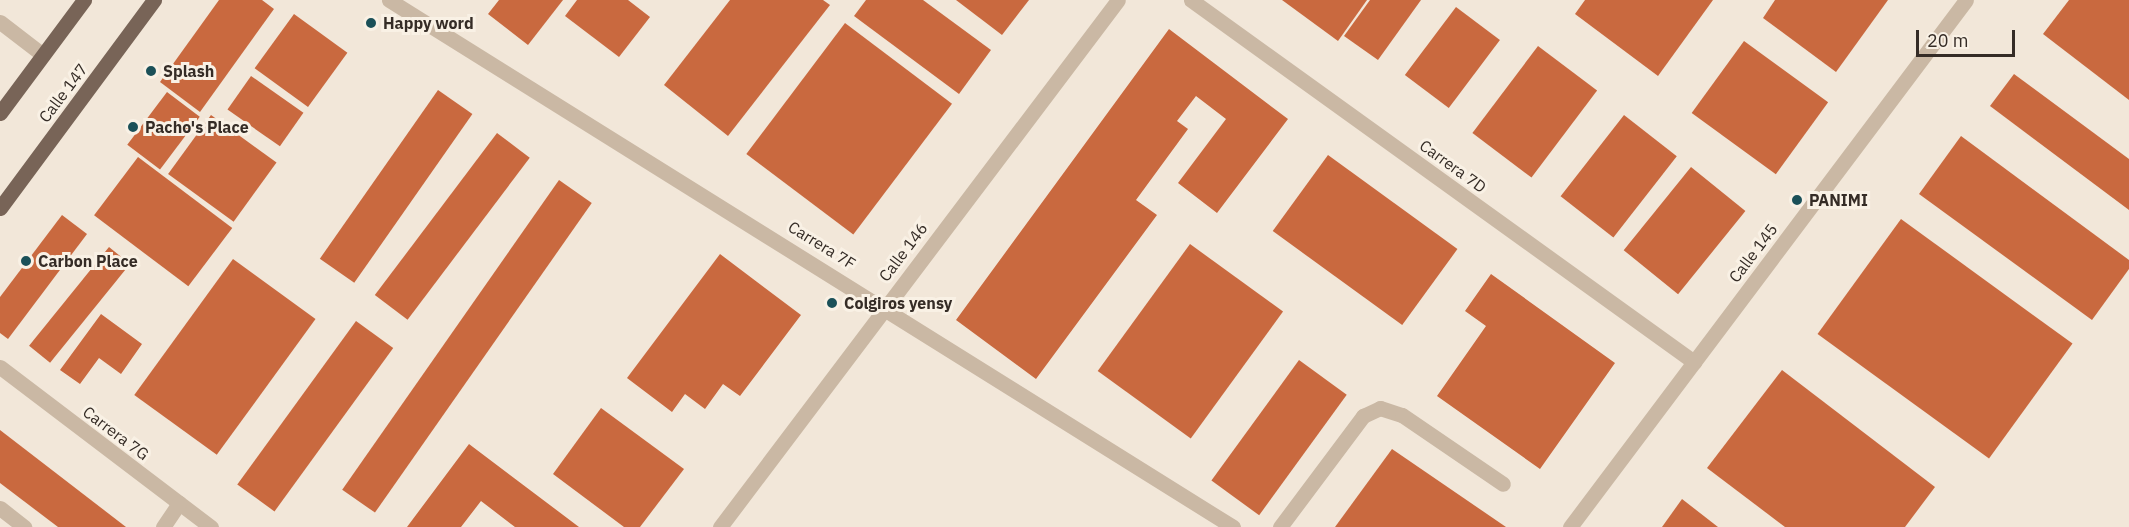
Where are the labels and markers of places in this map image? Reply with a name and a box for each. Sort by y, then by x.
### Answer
place label: Happy word [383,13,474,33]
marker: Happy word [364,16,378,30]
place label: Splash [163,61,214,81]
marker: Splash [144,64,158,78]
place label: Pacho's Place [145,117,249,137]
marker: Pacho's Place [126,120,140,134]
place label: PANIMI [1809,190,1868,210]
marker: PANIMI [1790,193,1804,207]
place label: Carbon Place [38,251,138,271]
marker: Carbon Place [19,254,33,268]
place label: Colgiros yensy [844,293,952,313]
marker: Colgiros yensy [825,296,839,310]

